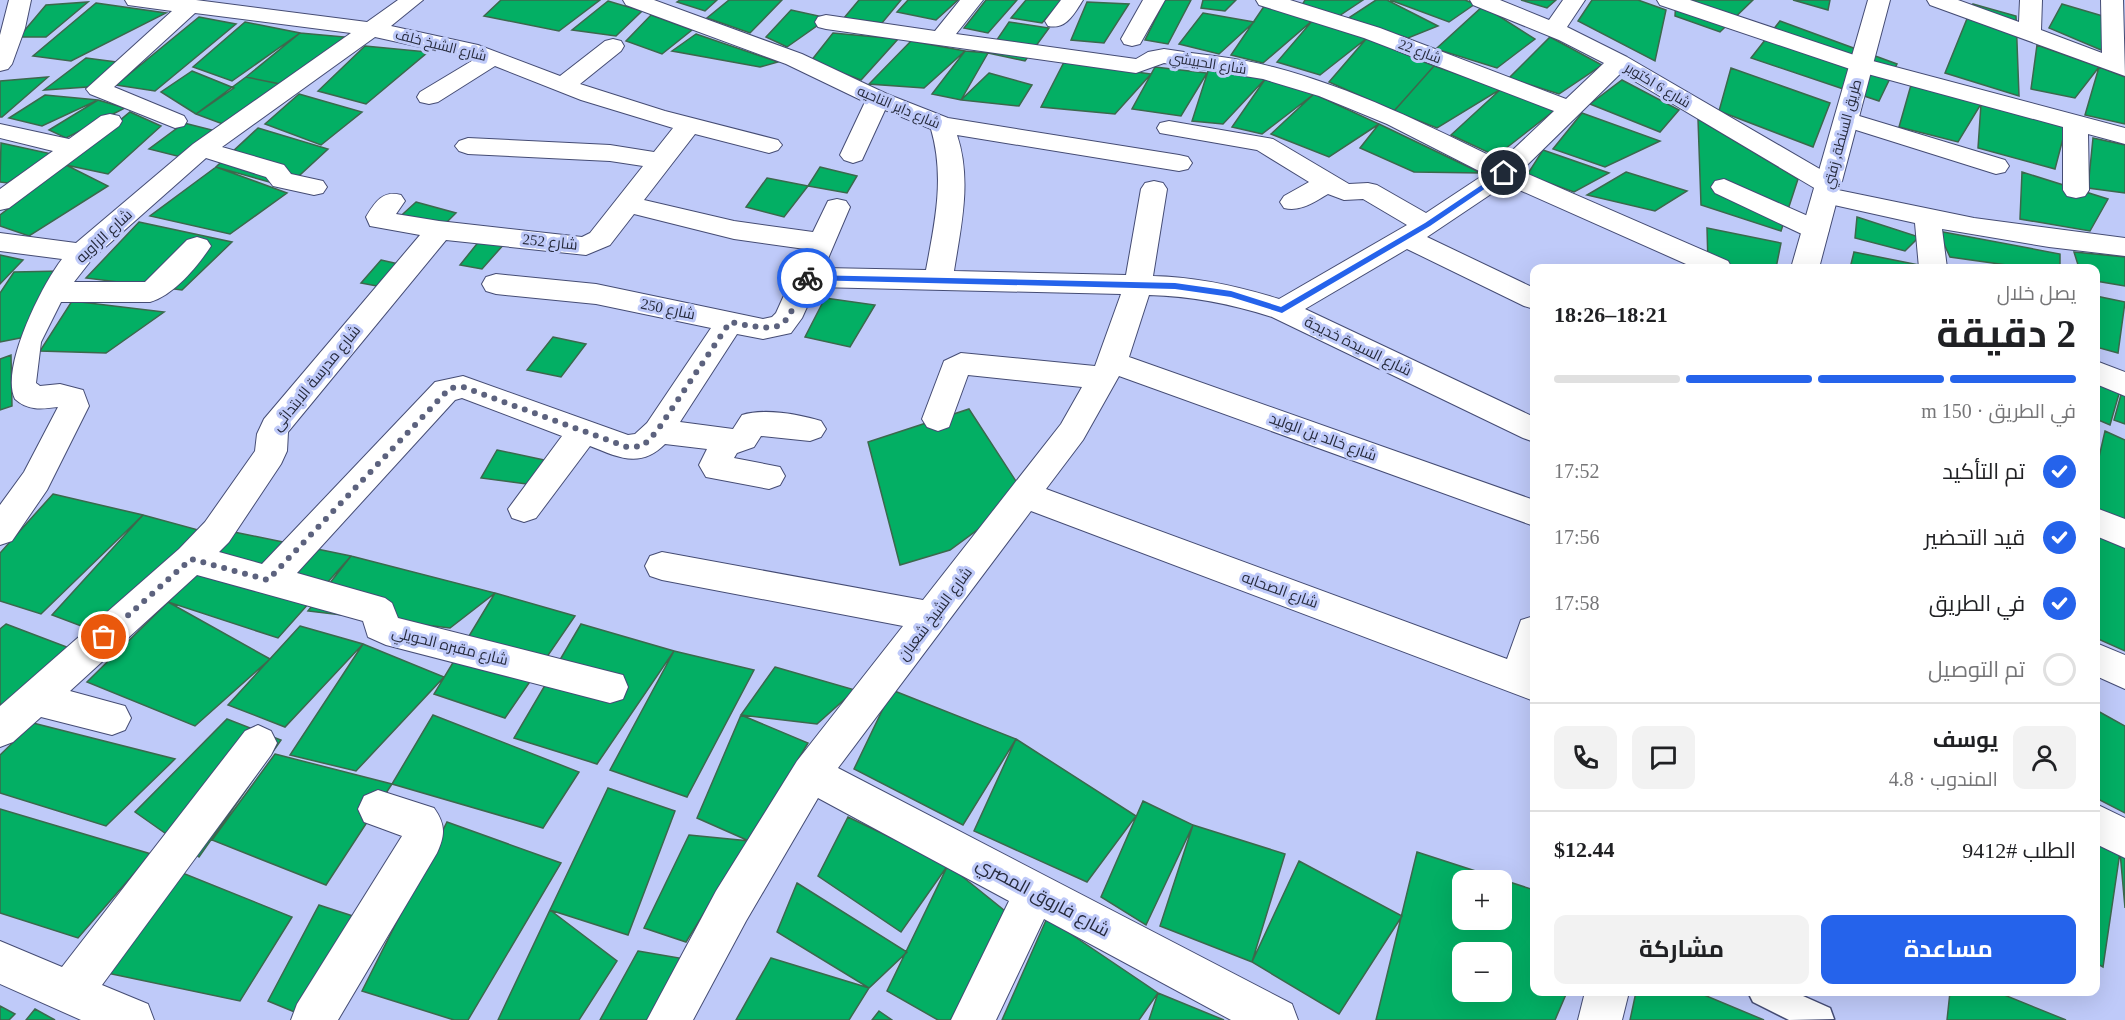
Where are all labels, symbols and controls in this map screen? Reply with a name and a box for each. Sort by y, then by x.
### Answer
street label: شارع الشيخ خلف [393,27,488,65]
street label: شارع 22 [1396,36,1443,67]
street label: شارع الحبيشي [1168,50,1248,80]
street label: شارع 6 اكتوبر [1621,59,1693,112]
street label: طريق السنطة, زفتي [1821,78,1868,191]
street label: شارع داير الناحيه [855,83,942,133]
pin [1478,147,1529,198]
icon: home [1487,156,1520,189]
street label: شارع الزاويه [73,206,137,268]
street label: شارع 252 [521,231,578,256]
courier [777,248,837,308]
icon: bike [791,262,824,295]
text: يصل خلال [1997,282,2076,304]
street label: شارع 250 [639,295,697,326]
text: 18:21–18:26 [1554,302,1668,327]
text: 2 دقيقة [1936,312,2076,355]
street label: شارع السيدة خديجة [1301,313,1414,382]
street label: شارع مدرسة الابتدائى [269,322,366,436]
text: في الطريق · 150 m [1921,400,2076,422]
street label: شارع خالد بن الوليد [1266,410,1379,467]
icon: check [2043,455,2076,488]
text: تم التأكيد [1942,459,2025,484]
text: 17:52 [1554,460,1600,482]
icon: check [2043,521,2076,554]
text: قيد التحضير [1924,525,2025,550]
text: 17:56 [1554,526,1600,548]
street label: شارع الشيخ شعبان [895,564,978,665]
street label: شارع الصحابه [1239,569,1320,614]
icon: check [2043,587,2076,620]
text: في الطريق [1929,591,2025,616]
text: 17:58 [1554,592,1600,614]
pin [78,611,129,662]
icon: bag [87,620,120,653]
street label: شارع مقبره الحويلي [389,624,510,672]
text: تم التوصيل [1928,657,2025,682]
button: phone [1554,726,1617,789]
button: chat [1632,726,1695,789]
button: person [2013,726,2076,789]
text: يوسف [1933,727,1998,752]
text: المندوب · 4.8 [1889,768,1998,790]
text: $12.44 [1554,837,1615,862]
text: الطلب #9412 [1962,838,2076,863]
street label: شارع فاروق المصري [971,853,1113,944]
map controls [1452,870,1512,1002]
button: + [1452,870,1512,930]
button: مشاركة [1554,915,1809,984]
button: مساعدة [1821,915,2076,984]
button: − [1452,942,1512,1002]

